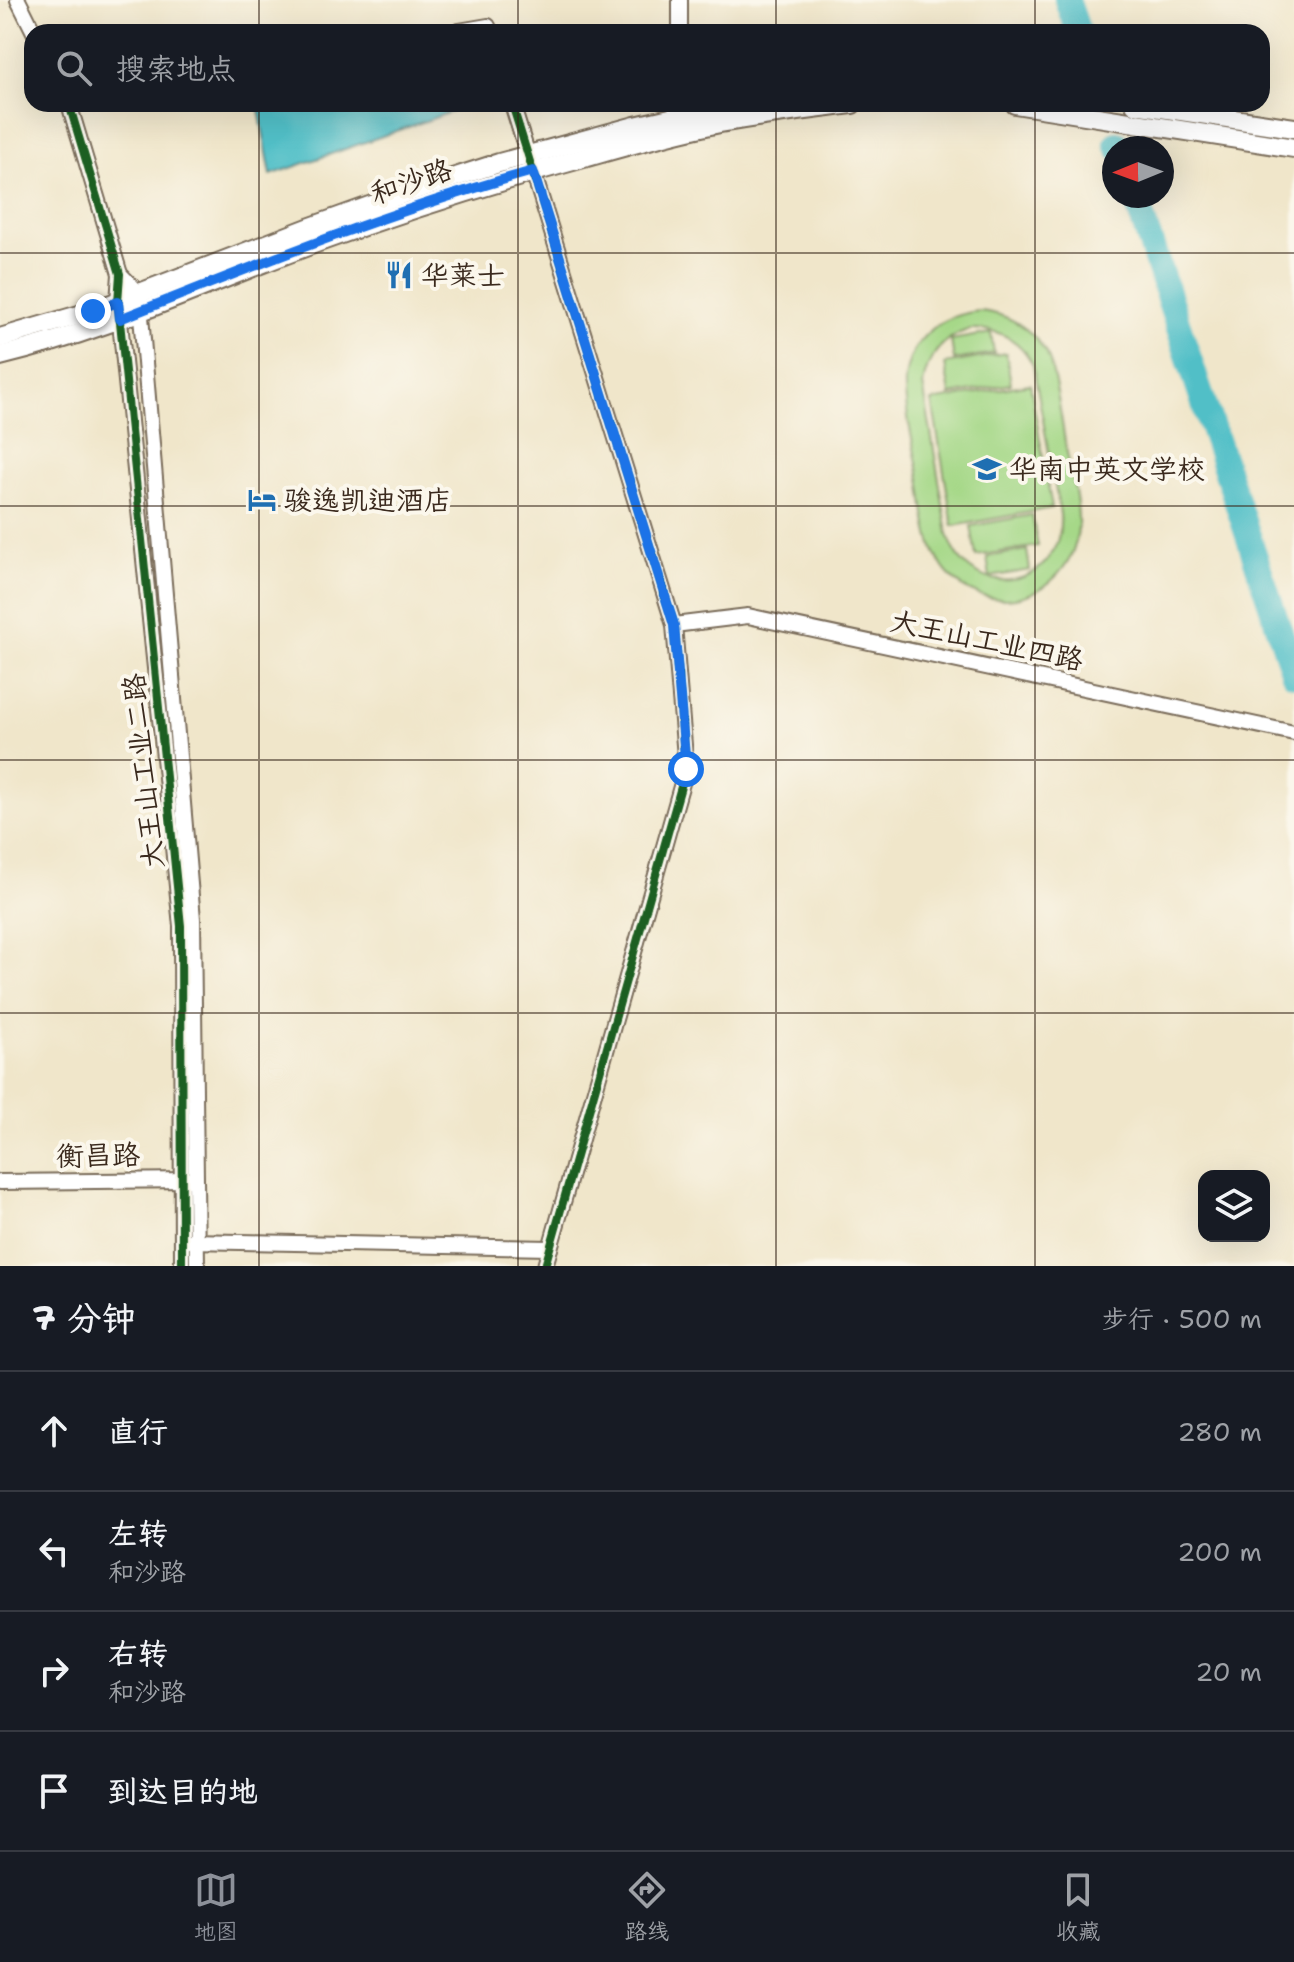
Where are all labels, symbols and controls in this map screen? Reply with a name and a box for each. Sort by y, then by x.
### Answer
search box [24,24,1270,112]
icon: search [52,46,96,90]
text: 搜索地点 [116,48,236,89]
north arrow [1102,136,1174,208]
street label: 和沙路 [365,149,457,213]
place label: 华莱士 [421,256,505,294]
restaurant icon: 华莱士 [384,260,414,290]
route end [75,293,111,329]
place label: 华南中英文学校 [1009,450,1205,488]
school or university icon: 华南中英文学校 [972,454,1002,484]
place label: 骏逸凯迪酒店 [284,481,452,519]
hotel icon: 骏逸凯迪酒店 [247,485,277,515]
street label: 大王山工业四路 [887,601,1087,679]
street label: 大王山工业二路 [114,672,172,870]
route start [668,751,704,787]
street label: 衡昌路 [56,1135,140,1175]
map controls [1198,1170,1270,1242]
button: layers [1198,1170,1270,1242]
text: 7 分钟 [32,1295,136,1341]
text: 步行 · 500 m [1102,1301,1262,1336]
icon: ahead [32,1409,76,1453]
text: 直行 [108,1411,168,1452]
text: 280 m [1177,1414,1262,1449]
text: 左转 [108,1513,168,1554]
icon: left [32,1529,76,1573]
text: 200 m [1177,1534,1262,1569]
text: 和沙路 [108,1554,186,1589]
text: 右转 [108,1633,168,1674]
icon: right [32,1649,76,1693]
text: 20 m [1195,1654,1262,1689]
text: 和沙路 [108,1674,186,1709]
icon: arrive [32,1769,76,1813]
text: 到达目的地 [108,1771,258,1812]
tab: 地图 [194,1868,238,1946]
tab: 路线 [625,1868,669,1946]
tab: 收藏 [1056,1868,1100,1946]

